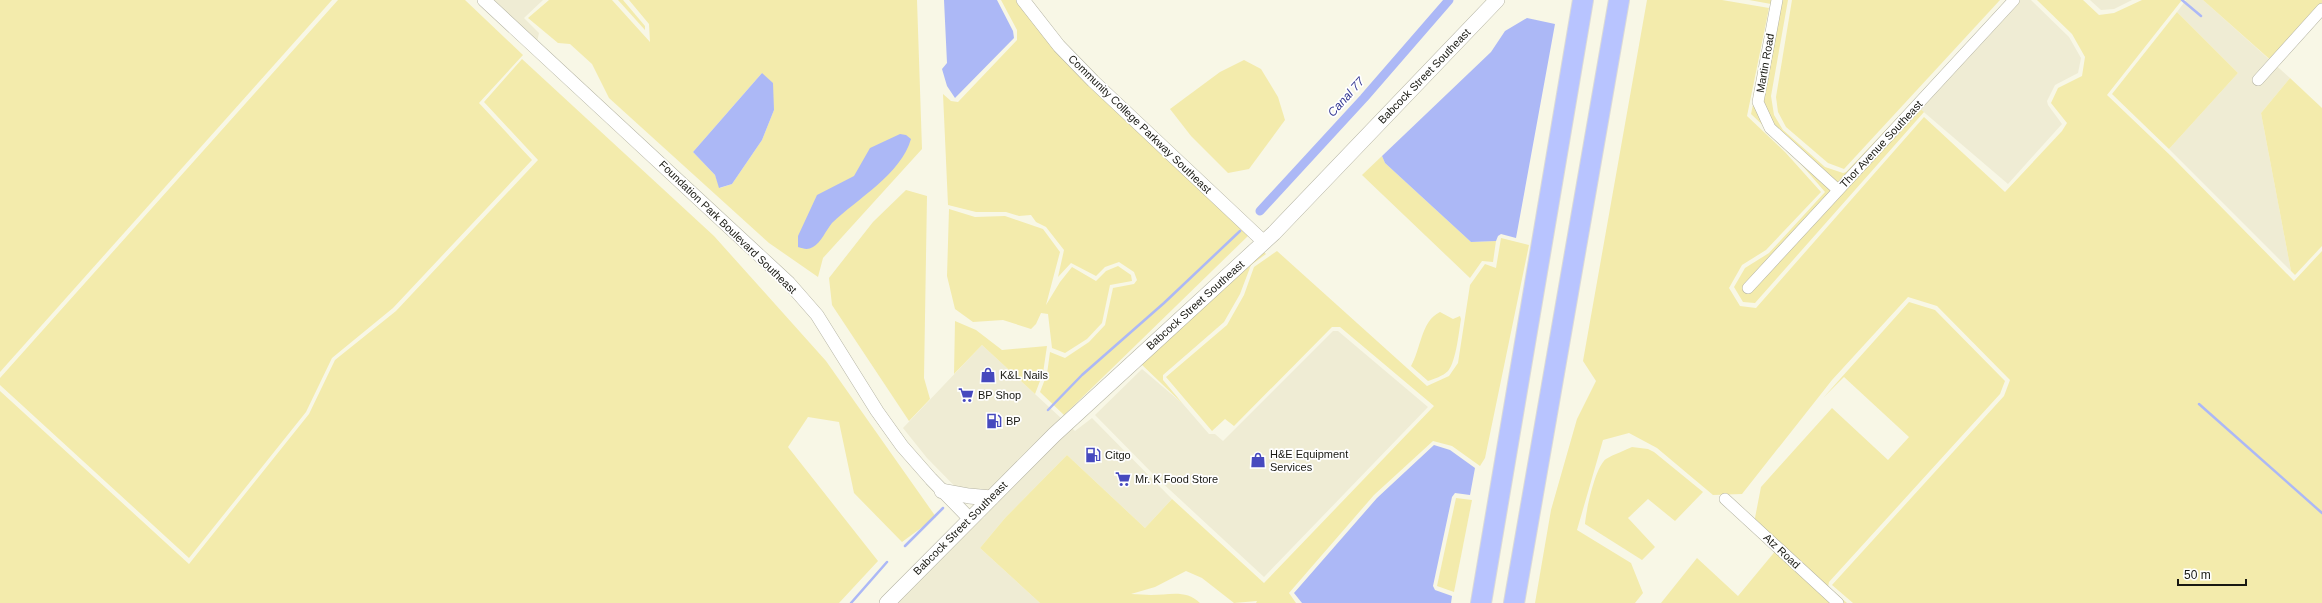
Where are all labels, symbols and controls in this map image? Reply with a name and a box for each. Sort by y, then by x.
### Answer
street label: Babcock Street Southeast [1376,26,1472,126]
street label: Martin Road [1754,32,1776,94]
street label: Community College Parkway Southeast [1066,52,1214,196]
water label: Canal 77 [1325,73,1368,120]
street label: Thor Avenue Southeast [1837,98,1925,190]
street label: Foundation Park Boulevard Southeast [657,158,799,296]
street label: Babcock Street Southeast [1144,258,1246,352]
shop icon: K&L Nails [979,366,997,384]
place label: K&L Nails [1000,369,1048,381]
supermarket icon: BP Shop [957,386,975,404]
place label: BP Shop [978,389,1021,401]
fuel station icon: BP [985,412,1003,430]
place label: BP [1006,415,1021,427]
fuel station icon: Citgo [1084,446,1102,464]
place label: H&E Equipment Services [1270,448,1348,473]
place label: Citgo [1105,449,1131,461]
shop icon: H&E Equipment Services [1249,451,1267,469]
supermarket icon: Mr. K Food Store [1114,470,1132,488]
place label: Mr. K Food Store [1135,473,1218,485]
street label: Babcock Street Southeast [911,479,1009,577]
street label: Atz Road [1761,531,1803,571]
scale bar [2178,561,2246,587]
text: 50 m [2184,568,2211,582]

